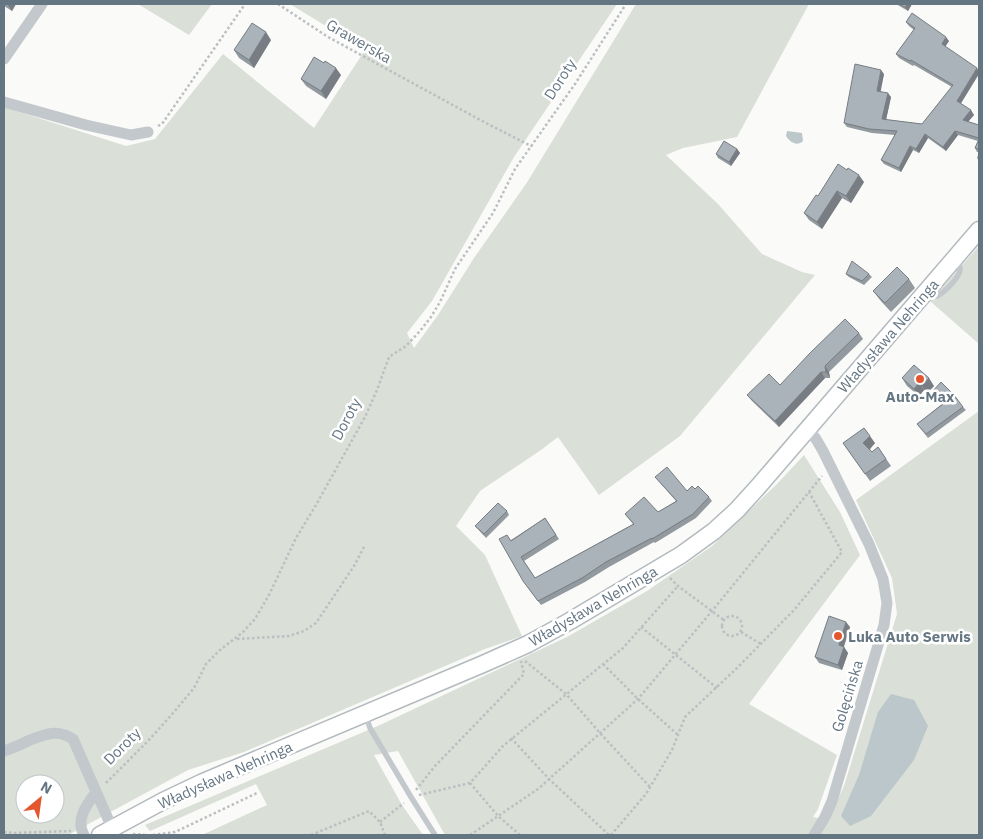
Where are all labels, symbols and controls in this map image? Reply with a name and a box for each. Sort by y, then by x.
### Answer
street label: Grawerska [323,15,395,67]
street label: Doroty [540,55,581,103]
street label: Władysława Nehringa [833,275,943,397]
marker: Auto-Max [914,373,926,385]
place label: Auto-Max [886,387,955,406]
street label: Doroty [327,394,365,443]
street label: Władysława Nehringa [525,562,661,650]
place label: Luka Auto Serwis [848,627,971,646]
marker: Luka Auto Serwis [832,630,844,642]
street label: Golęcińska [827,658,867,734]
street label: Doroty [99,723,145,769]
street label: Władysława Nehringa [155,737,295,813]
north arrow [15,774,65,824]
text: N [38,777,55,798]

